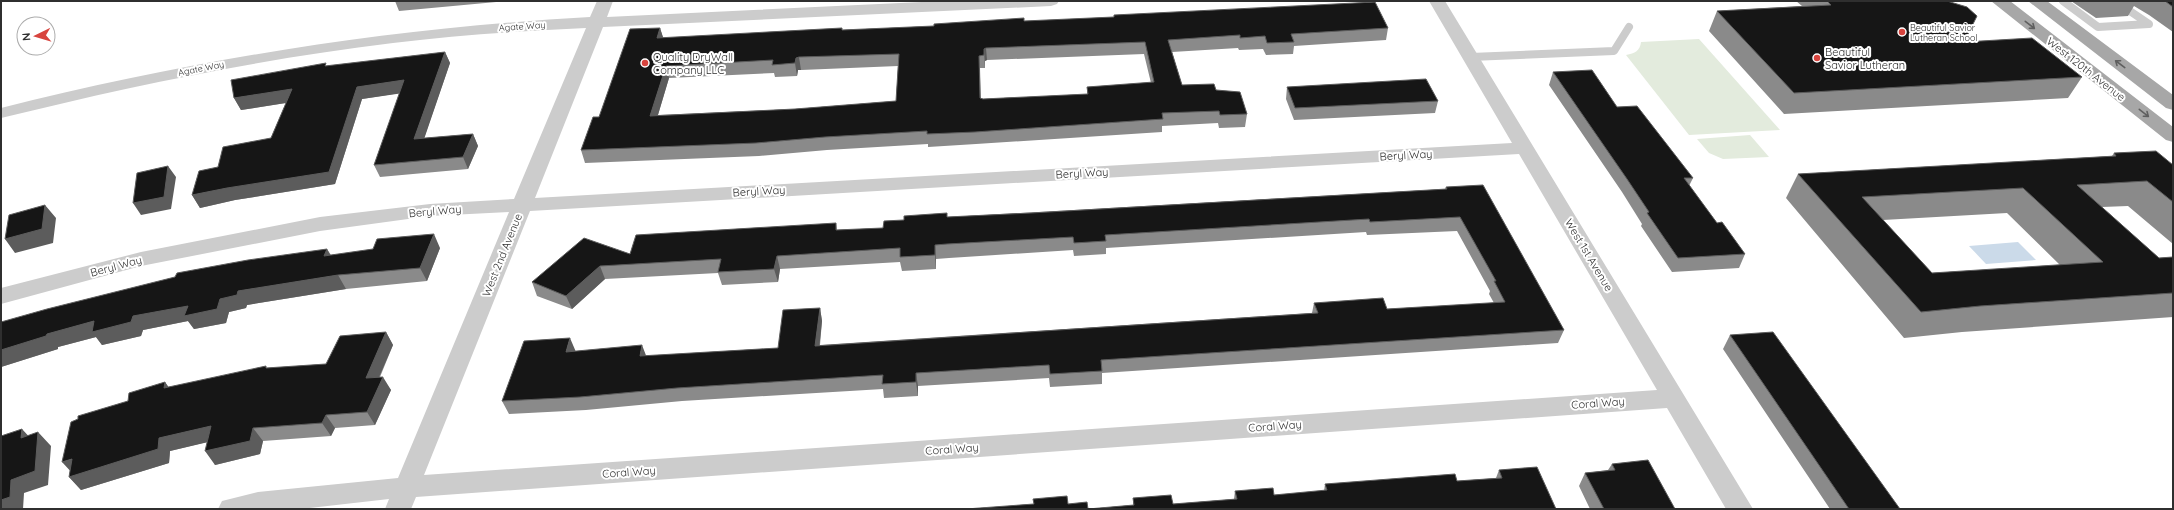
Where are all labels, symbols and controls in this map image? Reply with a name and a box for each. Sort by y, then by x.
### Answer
north arrow [16,16,56,56]
street label: Agate Way [498,19,546,33]
one-way arrow [2024,21,2035,29]
place label: Beautiful Savior Lutheran School [1910,22,1977,43]
marker: Beautiful Savior Lutheran School [1897,27,1907,37]
text: N [19,32,33,42]
street label: West 120th Avenue [2044,34,2128,104]
place label: Beautiful Savior Lutheran [1825,45,1905,72]
place label: Quality DryWall Company LLC [653,50,733,77]
marker: Beautiful Savior Lutheran [1812,53,1822,63]
street label: Agate Way [177,58,225,78]
marker: Quality DryWall Company LLC [640,58,650,68]
one-way arrow [2114,60,2125,68]
one-way arrow [2138,109,2149,118]
street label: Beryl Way [1379,147,1433,163]
street label: Beryl Way [1055,165,1109,181]
street label: Beryl Way [732,183,786,199]
street label: Beryl Way [408,202,462,220]
street label: West 2nd Avenue [479,211,525,299]
street label: West 1st Avenue [1562,216,1616,294]
street label: Beryl Way [89,252,143,280]
street label: Coral Way [1571,394,1625,412]
street label: Coral Way [1248,417,1302,435]
street label: Coral Way [925,440,979,458]
street label: Coral Way [602,463,656,481]

